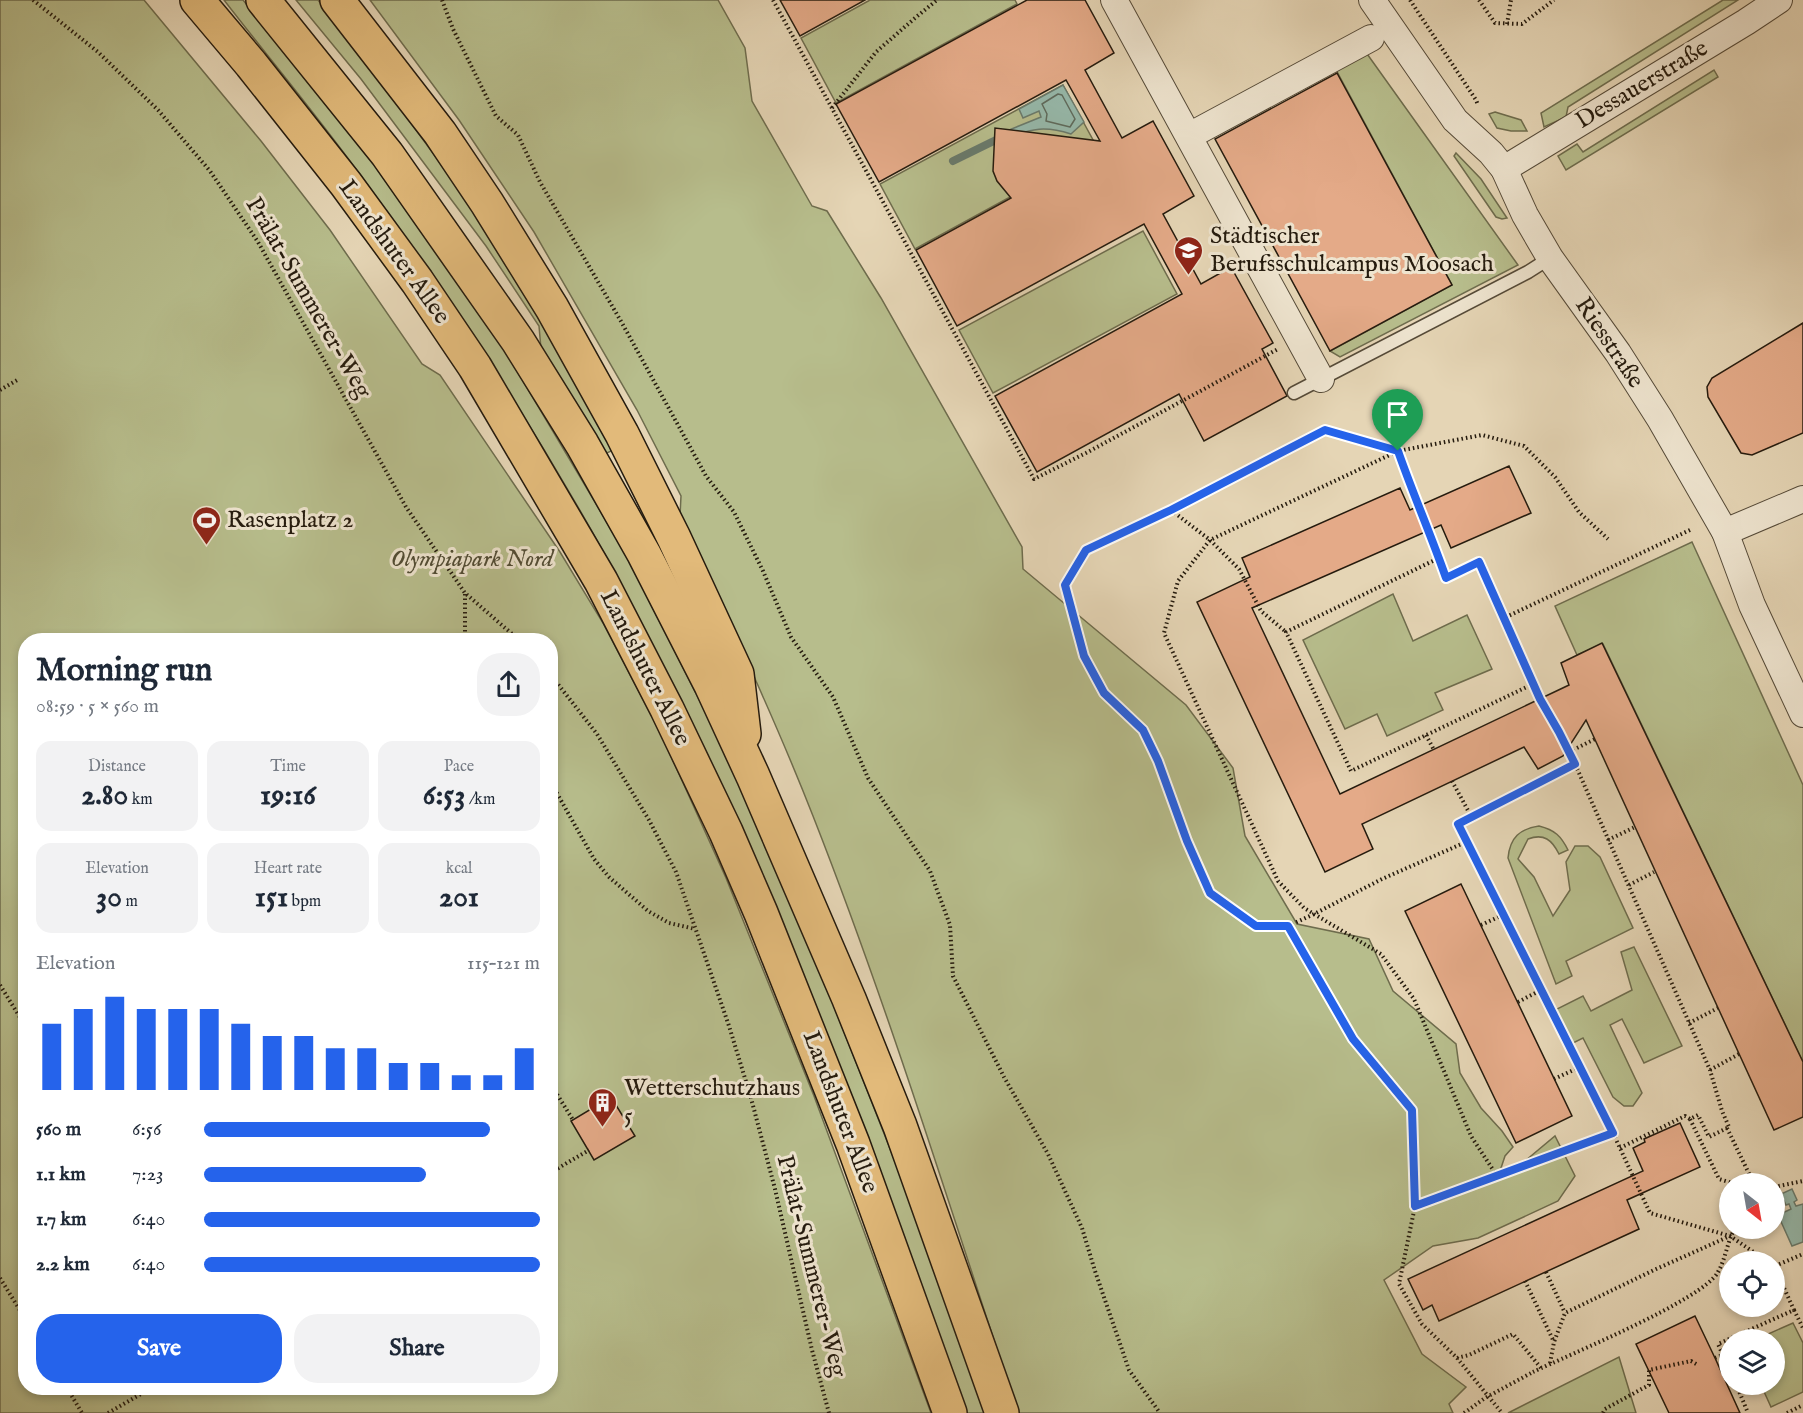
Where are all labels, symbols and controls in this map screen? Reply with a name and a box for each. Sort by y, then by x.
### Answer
street label: Dessauerstraße [1570,33,1714,137]
street label: Landshuter Allee [331,174,457,330]
street label: Prälat-Summerer-Weg [238,192,379,405]
place label: Städtischer Berufsschulcampus Moosach [1210,221,1494,280]
school or university icon: Städtischer Berufsschulcampus Moosach [1173,234,1205,276]
street label: Riesstraße [1567,292,1651,394]
pin [1372,389,1423,451]
icon: arrive [1381,398,1414,431]
sports icon: Rasenplatz 2 [190,504,222,546]
place label: Rasenplatz 2 [227,505,353,536]
park label: Olympiapark Nord [391,544,555,575]
street label: Landshuter Allee [592,585,698,751]
text: Morning run [36,650,212,692]
button: share [477,653,540,716]
text: 08:59 · 5 × 560 m [36,694,159,719]
text: Distance [88,757,146,777]
text: Time [270,757,306,777]
text: Pace [444,757,474,777]
text: 2.80 [81,777,128,815]
text: 19:16 [260,777,316,815]
text: 6:53 [423,777,465,815]
text: km [128,790,153,810]
text: /km [465,790,495,810]
text: Elevation [85,859,149,879]
text: Heart rate [254,859,322,879]
text: kcal [446,859,472,879]
text: 30 [96,879,122,917]
text: 151 [255,879,288,917]
text: 201 [439,879,479,917]
text: m [122,892,138,912]
text: bpm [288,892,321,912]
text: Elevation [36,951,115,976]
text: 115–121 m [467,951,540,976]
street label: Landshuter Allee [795,1027,885,1197]
place label: Wetterschutzhaus 5 [624,1073,800,1132]
building icon: Wetterschutzhaus 5 [587,1086,619,1128]
text: 560 m [36,1117,81,1142]
text: 6:56 [132,1117,161,1142]
street label: Prälat-Summerer-Weg [768,1152,854,1381]
text: 1.1 km [36,1162,86,1187]
text: 7:23 [132,1162,163,1187]
north arrow [1719,1173,1785,1239]
map controls [1719,1173,1785,1395]
text: 1.7 km [36,1207,87,1232]
text: 6:40 [132,1207,165,1232]
button: locate [1719,1251,1785,1317]
text: 2.2 km [36,1252,90,1277]
text: 6:40 [132,1252,165,1277]
button: Save [36,1314,282,1383]
button: Share [294,1314,540,1383]
button: layers [1719,1329,1785,1395]

